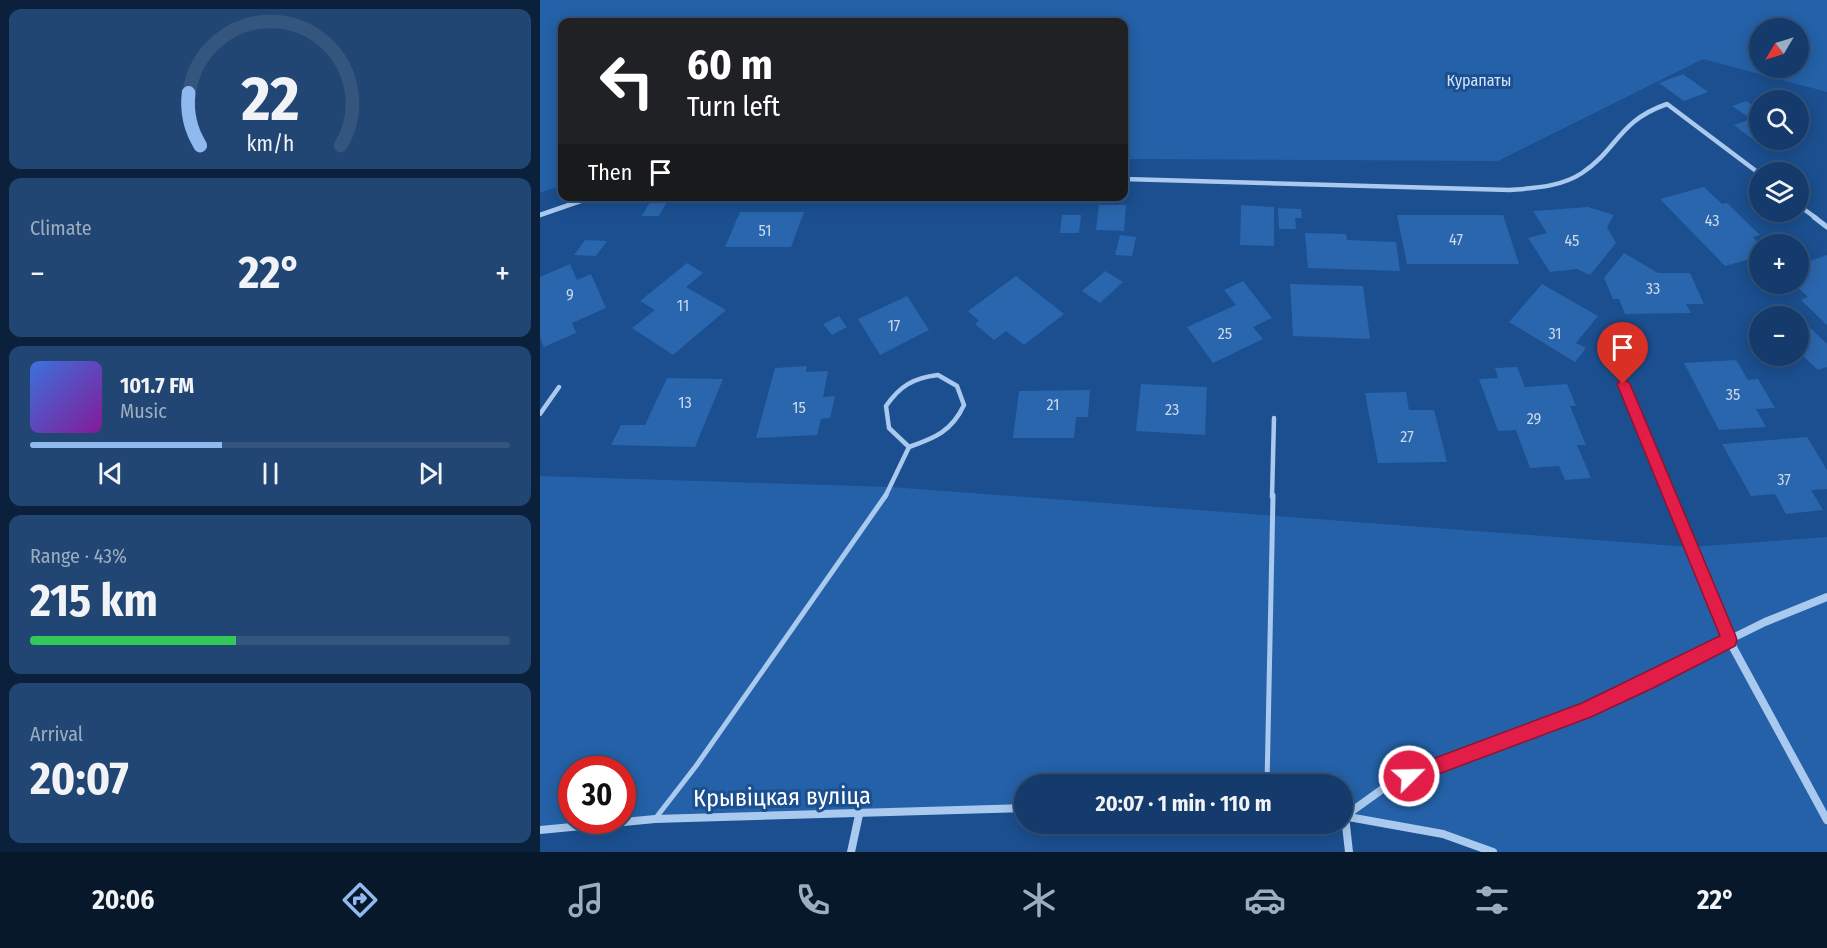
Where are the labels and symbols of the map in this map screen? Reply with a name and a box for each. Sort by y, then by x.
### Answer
north arrow [1749,18,1809,78]
park label: Курапаты [1447,71,1511,90]
house number: 43 [1705,211,1719,230]
house number: 51 [759,221,771,240]
house number: 47 [1449,230,1463,249]
house number: 45 [1565,231,1579,250]
house number: 33 [1646,279,1660,298]
house number: 9 [566,285,574,304]
house number: 11 [677,296,689,315]
house number: 17 [888,316,901,335]
pin [1597,322,1648,384]
house number: 25 [1218,324,1232,343]
house number: 31 [1548,324,1562,343]
house number: 35 [1726,385,1740,404]
house number: 13 [678,393,692,412]
house number: 21 [1047,395,1059,414]
house number: 15 [792,398,806,417]
house number: 23 [1165,400,1179,419]
house number: 29 [1527,409,1542,428]
house number: 27 [1400,427,1414,446]
house number: 37 [1777,470,1791,489]
position arrow [1377,744,1441,808]
speed limit sign: 30 [558,756,636,834]
street label: Крывіцкая вуліца [693,781,871,813]

